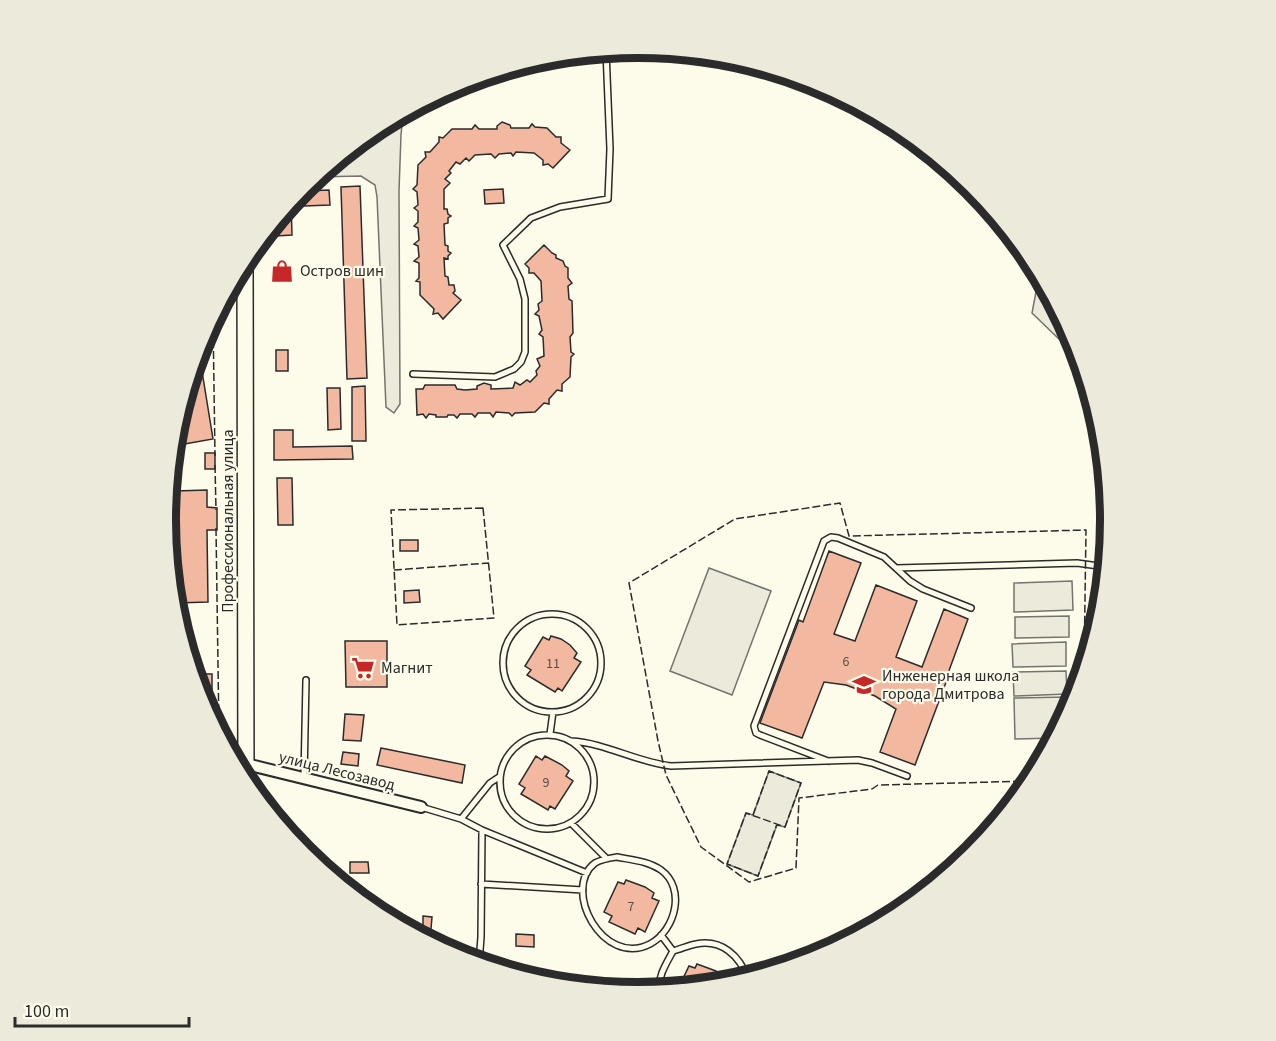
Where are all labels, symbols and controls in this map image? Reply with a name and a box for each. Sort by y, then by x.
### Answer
shop icon: Остров шин [269,258,295,284]
place label: Остров шин [300,260,384,282]
street label: Профессиональная улица [217,429,239,613]
house number: 6 [843,652,850,672]
house number: 11 [546,654,560,674]
supermarket icon: Магнит [350,655,376,681]
place label: Магнит [381,657,433,679]
place label: Инженерная школа города Дмитрова [882,665,1019,705]
school or university icon: Инженерная школа города Дмитрова [851,672,877,698]
street label: улица Лесозавод [277,746,398,796]
house number: 9 [543,773,550,793]
house number: 7 [628,897,635,917]
scale bar [15,990,189,1028]
text: 100 m [24,999,69,1024]

